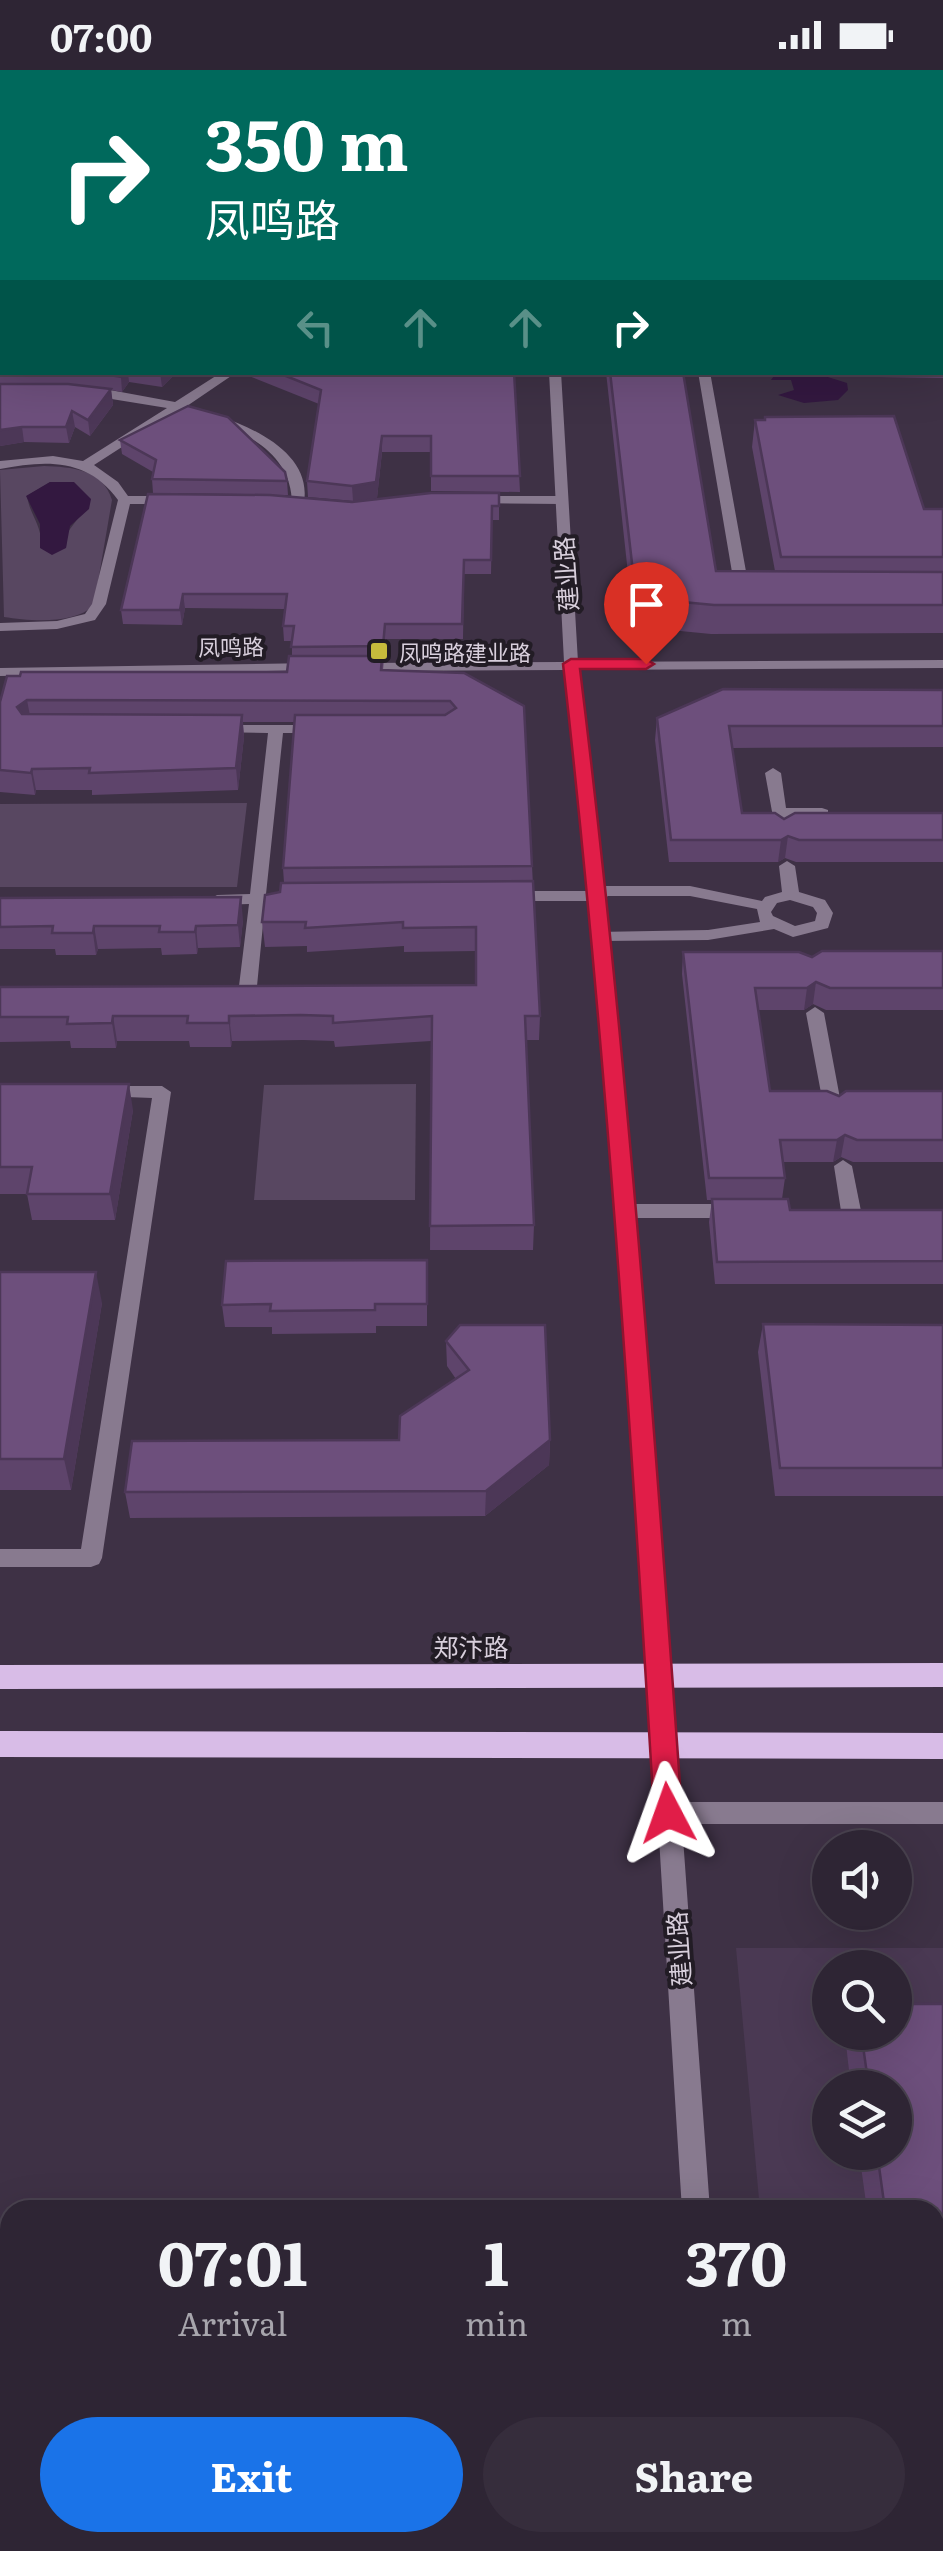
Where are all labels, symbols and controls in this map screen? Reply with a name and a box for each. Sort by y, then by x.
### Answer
text: 07:00 [50,7,153,64]
text: 350 m [205,89,409,193]
icon: right [40,110,170,240]
text: 凤鸣路 [205,184,340,251]
icon: left [288,300,343,355]
icon: ahead [393,300,448,355]
icon: ahead [498,300,553,355]
icon: right [603,300,658,355]
street label: 建业路 [544,535,586,613]
pin [604,562,689,665]
icon: arrive [619,577,674,632]
street label: 凤鸣路 [198,629,264,663]
place label: 凤鸣路建业路 [399,635,531,668]
marker: 凤鸣路建业路 [368,640,390,662]
street label: 郑汴路 [433,1628,509,1665]
position arrow [616,1761,720,1865]
map controls [812,1830,912,2170]
button: sound [812,1830,912,1930]
street label: 建业路 [657,1910,699,1988]
button: search [812,1950,912,2050]
button: layers [812,2070,912,2170]
text: 07:01 [158,2215,307,2304]
text: 1 [484,2215,509,2304]
text: 370 [686,2215,787,2304]
text: Arrival [178,2298,287,2346]
text: min [465,2298,528,2346]
text: m [721,2298,752,2346]
button: Exit [40,2417,463,2532]
button: Share [483,2417,905,2532]

